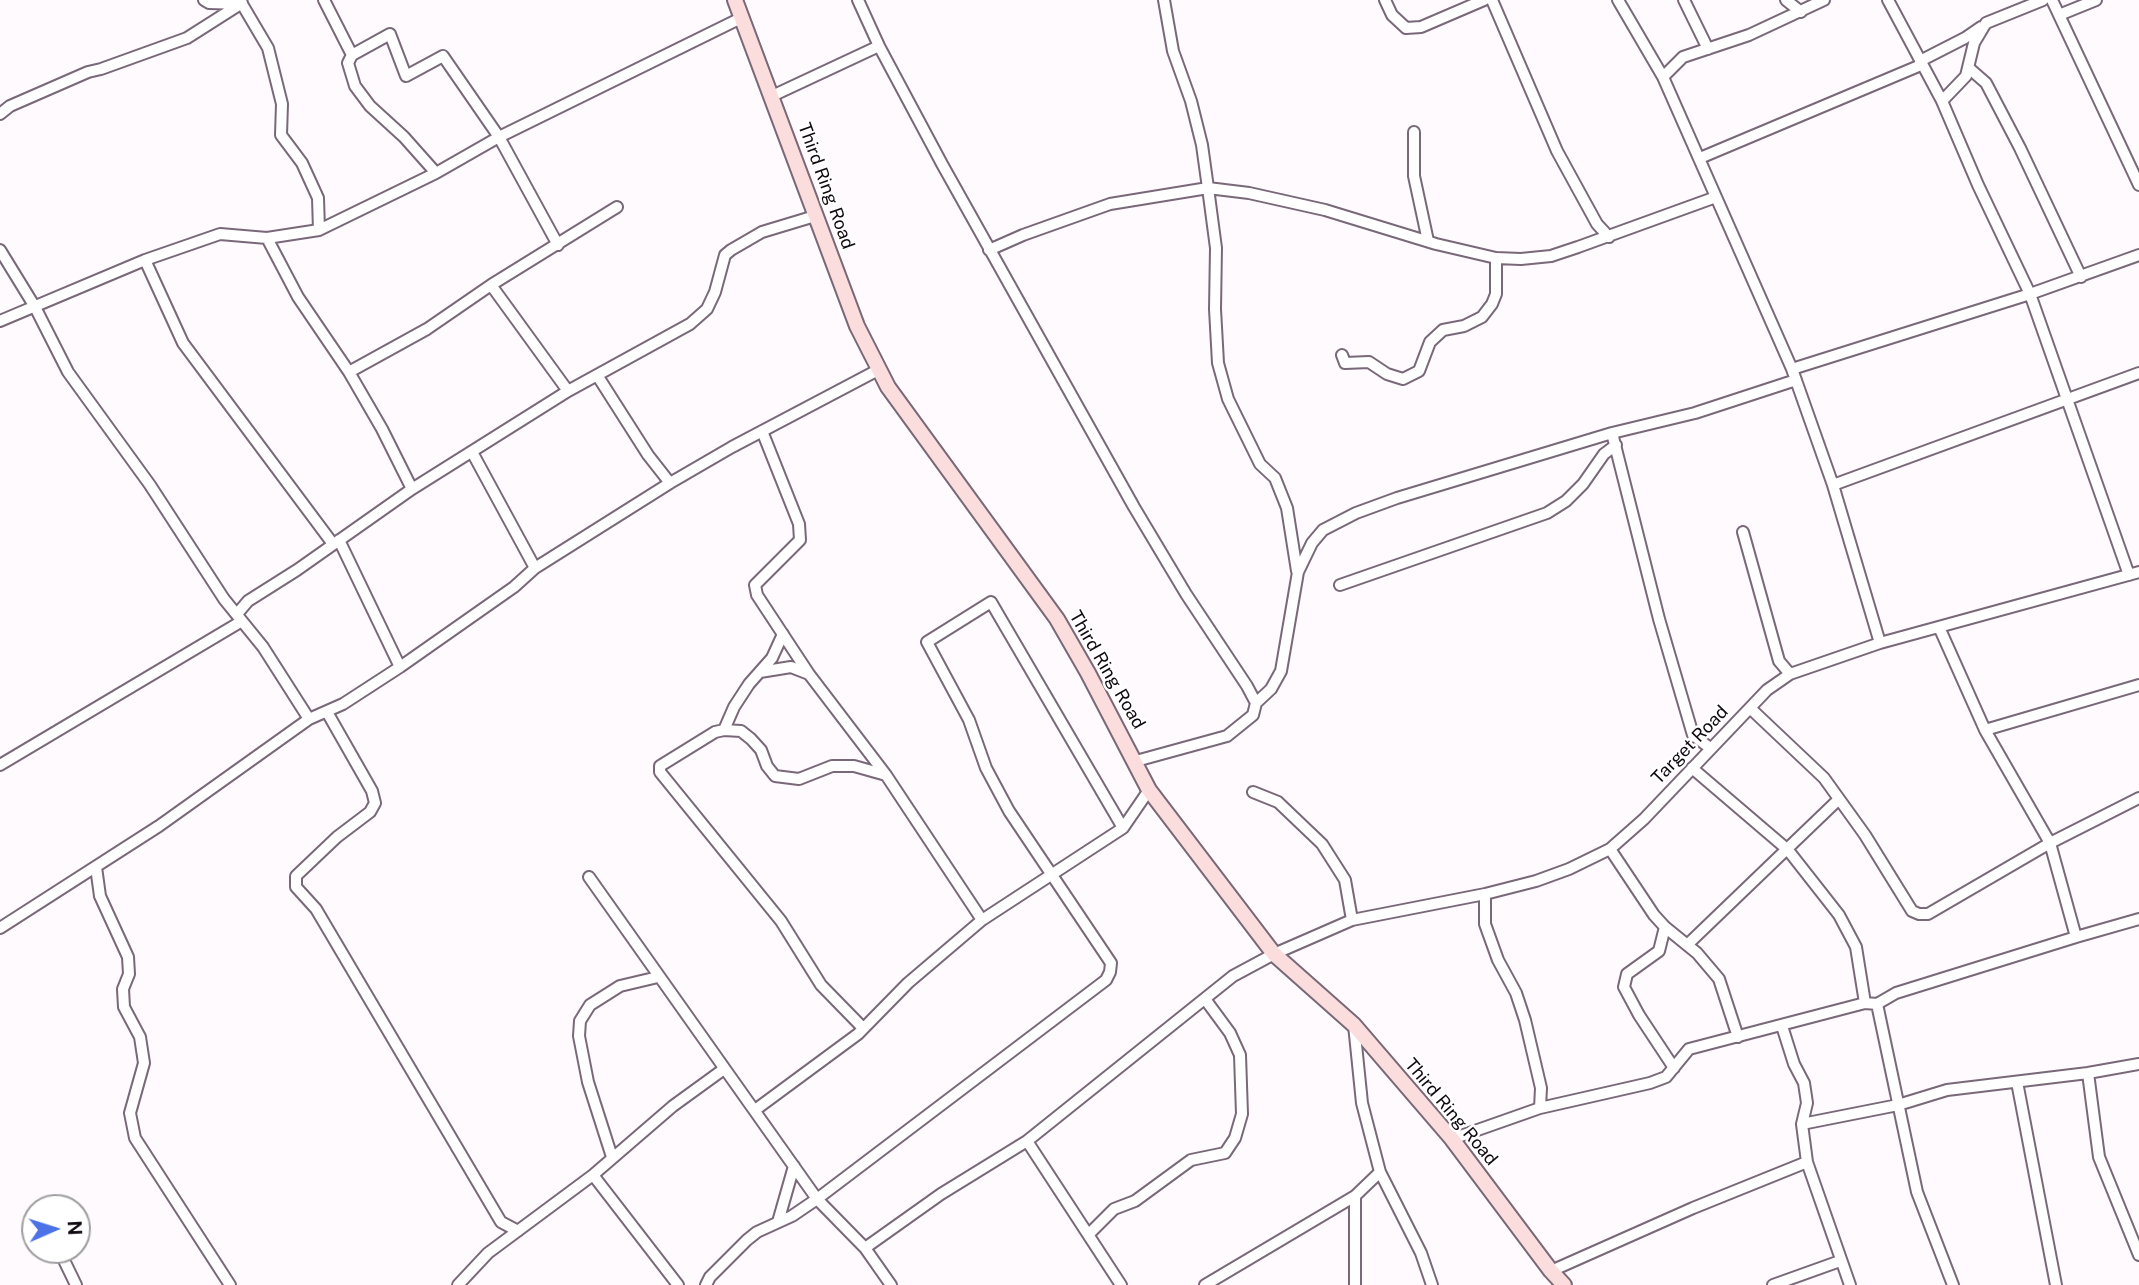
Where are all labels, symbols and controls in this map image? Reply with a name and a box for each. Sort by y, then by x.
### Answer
street label: Third Ring Road [793,120,859,252]
street label: Third Ring Road [1064,607,1150,733]
street label: Target Road [1647,701,1733,789]
street label: Third Ring Road [1400,1054,1502,1170]
north arrow [21,1194,91,1264]
text: N [64,1220,86,1236]

